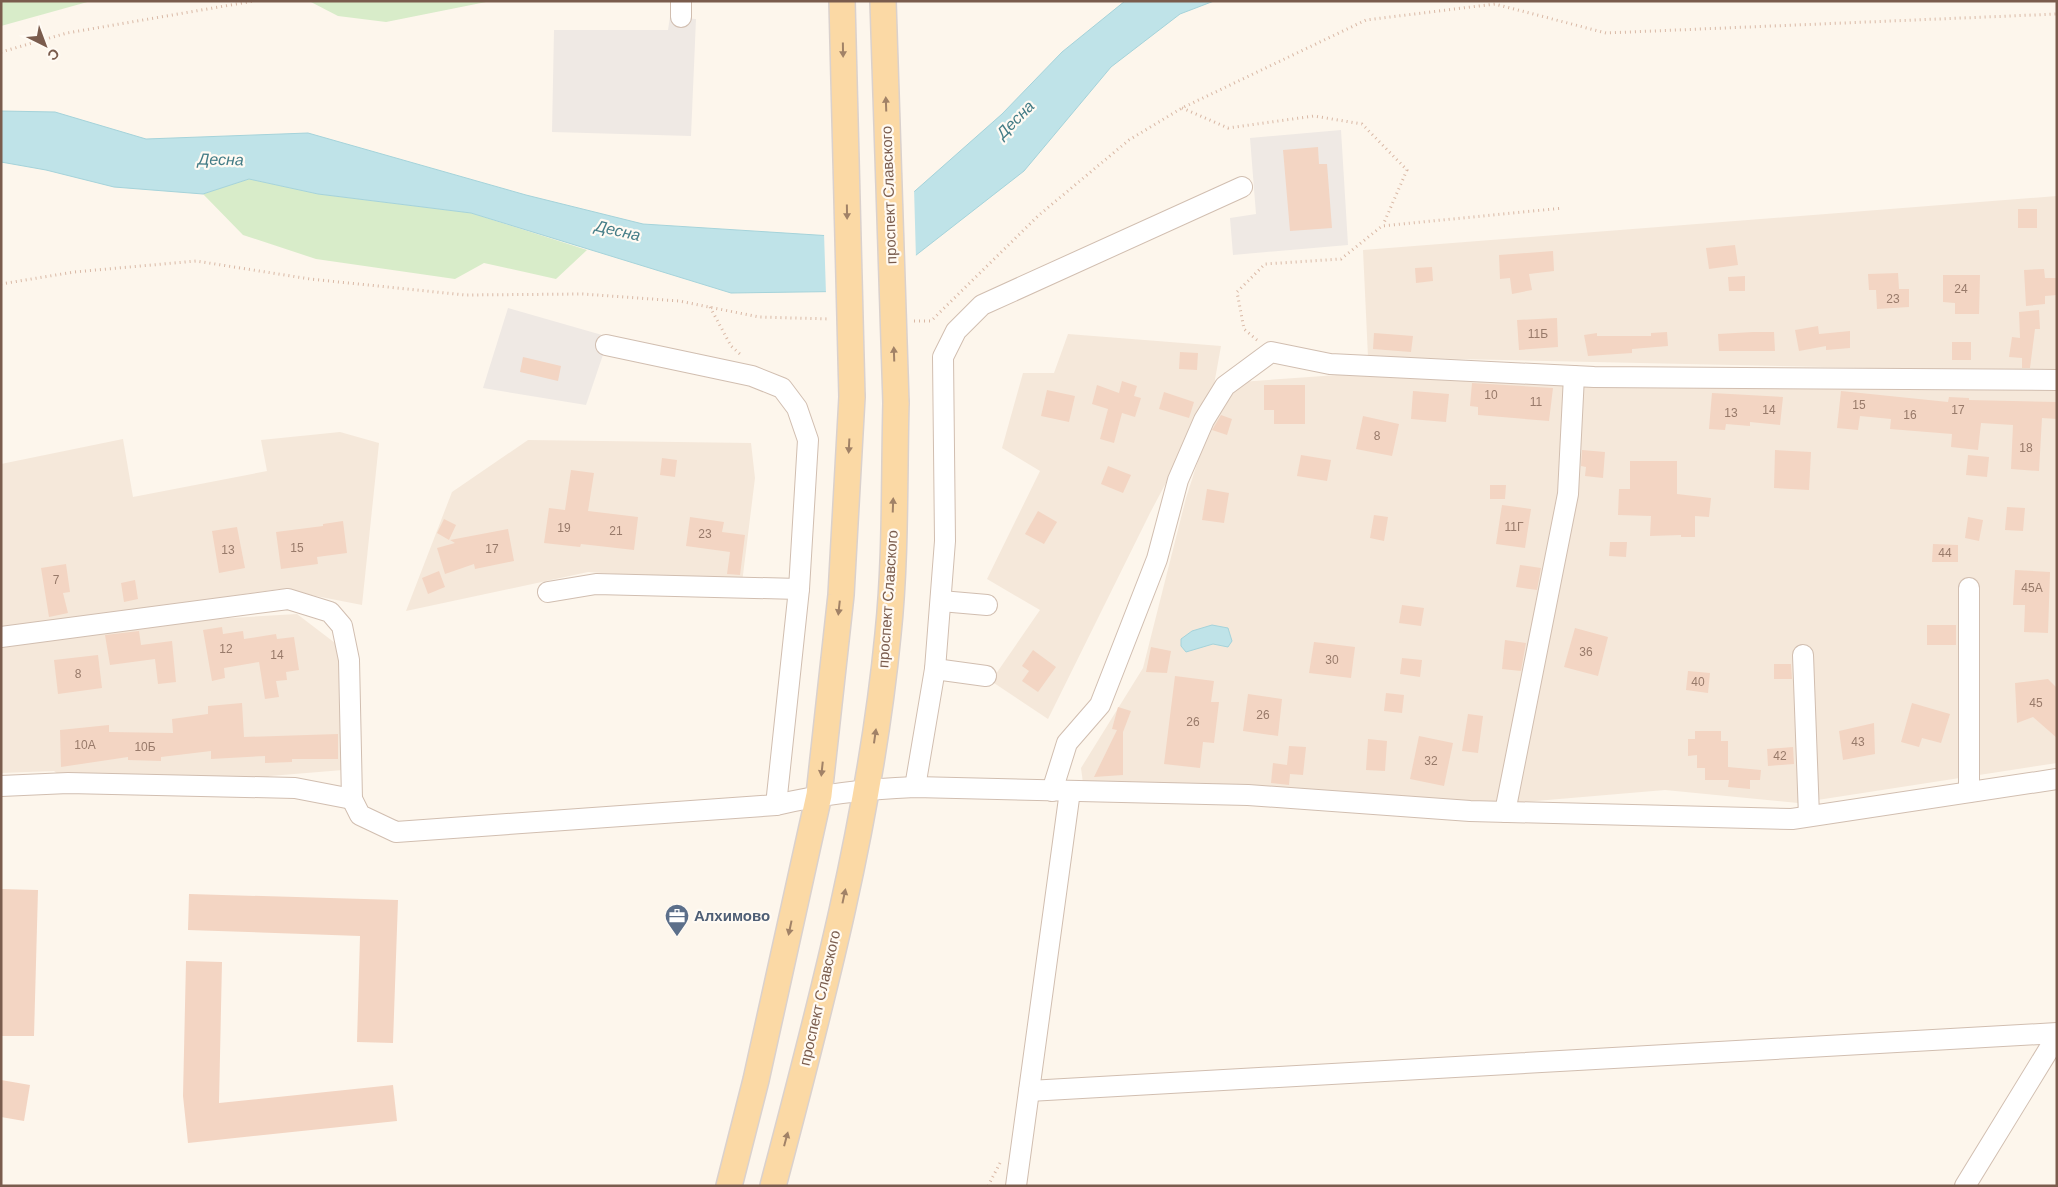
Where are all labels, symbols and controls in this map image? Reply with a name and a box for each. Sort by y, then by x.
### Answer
north arrow [20,20,70,70]
one-way arrow [839,42,847,58]
text: С [45,45,63,64]
one-way arrow [882,96,890,112]
water label: Десна [992,97,1038,143]
street label: проспект Славского [878,126,899,264]
water label: Десна [196,151,244,168]
one-way arrow [844,205,852,221]
water label: Десна [592,217,642,244]
house number: 24 [1954,282,1968,296]
house number: 23 [1886,292,1900,306]
house number: 11Б [1528,327,1548,341]
one-way arrow [890,346,898,362]
house number: 10 [1484,388,1498,402]
house number: 11 [1530,395,1543,409]
house number: 15 [1852,398,1866,412]
house number: 14 [1762,403,1776,417]
house number: 17 [1951,403,1965,417]
house number: 13 [1724,406,1738,420]
house number: 16 [1903,408,1917,422]
house number: 8 [1374,429,1381,443]
one-way arrow [845,438,853,454]
house number: 18 [2019,441,2033,455]
one-way arrow [889,496,897,512]
house number: 11Г [1505,520,1524,534]
house number: 19 [557,521,571,535]
house number: 21 [609,524,623,538]
house number: 23 [698,527,712,541]
street label: проспект Славского [874,529,901,669]
house number: 15 [290,541,304,555]
house number: 17 [485,542,499,556]
house number: 13 [221,543,235,557]
house number: 44 [1938,546,1952,560]
house number: 7 [53,573,60,587]
house number: 45А [2021,581,2043,595]
one-way arrow [835,600,843,616]
house number: 12 [219,642,233,656]
house number: 36 [1579,645,1593,659]
house number: 14 [270,648,284,662]
house number: 30 [1325,653,1339,667]
house number: 8 [75,667,82,681]
house number: 40 [1691,675,1705,689]
house number: 45 [2029,696,2043,710]
house number: 26 [1256,708,1270,722]
house number: 26 [1186,715,1200,729]
one-way arrow [871,728,879,744]
house number: 43 [1851,735,1865,749]
house number: 10А [74,738,96,752]
house number: 10Б [134,740,156,754]
house number: 42 [1773,749,1787,763]
house number: 32 [1424,754,1438,768]
one-way arrow [818,762,826,778]
one-way arrow [840,888,848,903]
office icon: Алхимово [664,903,690,937]
place label: Алхимово [694,907,770,924]
one-way arrow [786,921,794,936]
street label: проспект Славского [796,929,843,1067]
one-way arrow [782,1131,790,1146]

